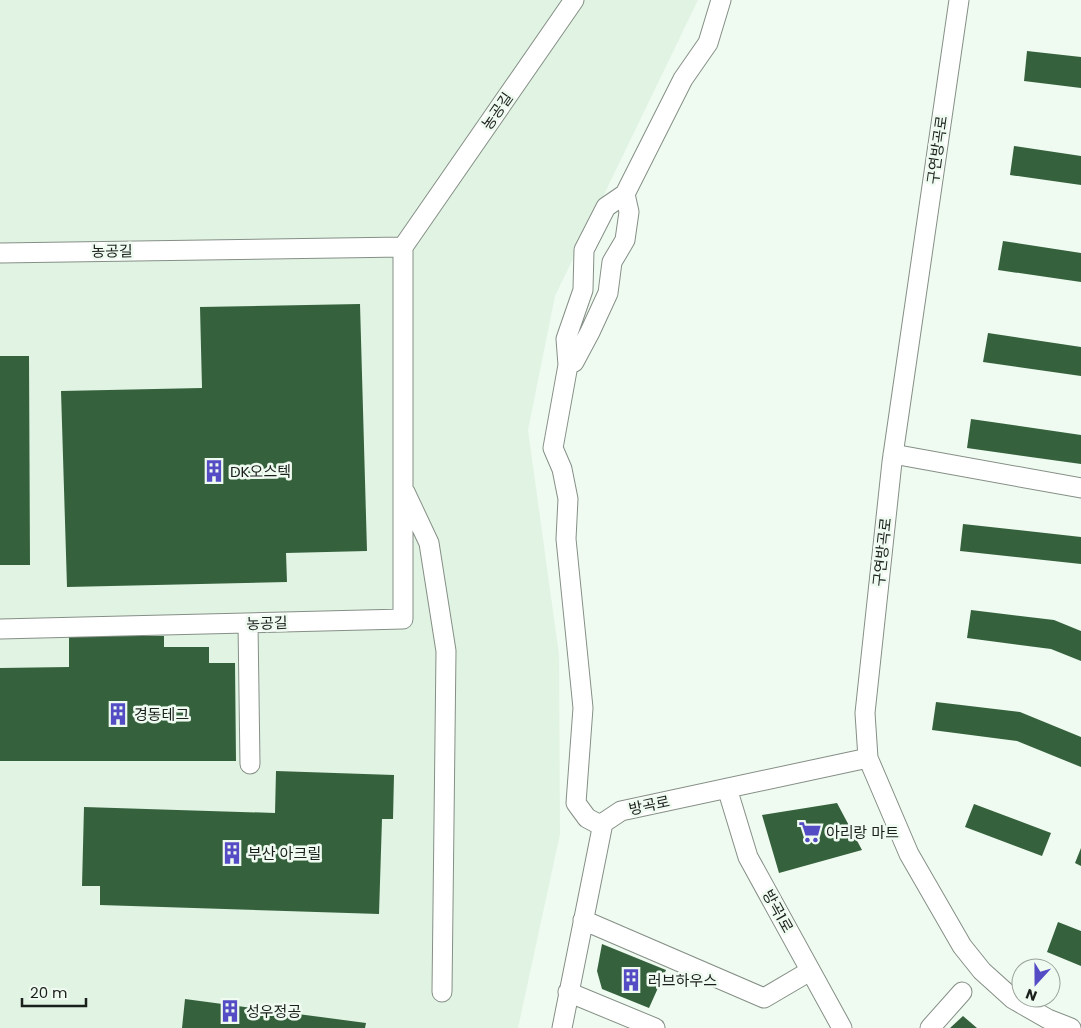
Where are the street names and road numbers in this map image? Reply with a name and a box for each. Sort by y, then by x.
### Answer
street label: 농공길 [477,88,517,134]
street label: 구연방곡로 [922,114,952,186]
street label: 농공길 [91,240,133,262]
street label: 구연방곡로 [868,517,896,587]
street label: 농공길 [246,612,288,634]
street label: 방곡로 [627,790,671,820]
street label: 방곡1로 [758,886,798,936]

